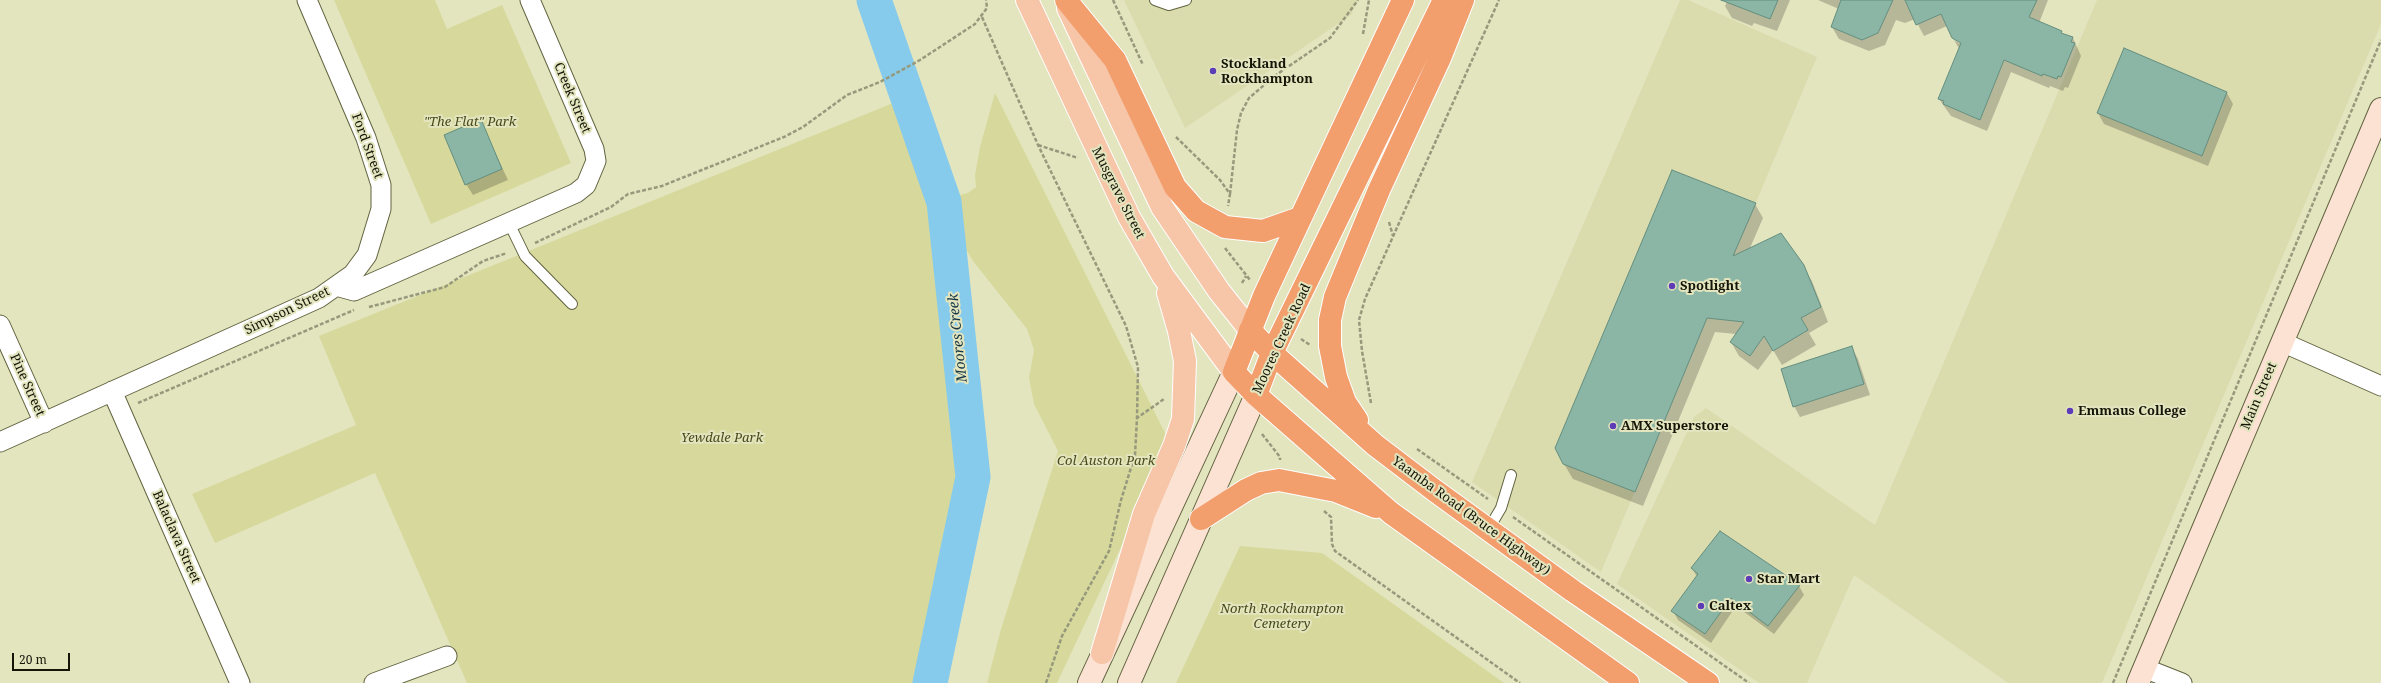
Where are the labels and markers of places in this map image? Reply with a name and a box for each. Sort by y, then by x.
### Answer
place label: Stockland Rockhampton [1221,56,1313,87]
marker: Stockland Rockhampton [1208,66,1218,76]
place label: Spotlight [1680,278,1740,294]
marker: Spotlight [1667,281,1677,291]
place label: Emmaus College [2078,403,2186,419]
marker: Emmaus College [2065,406,2075,416]
place label: AMX Superstore [1621,418,1729,434]
marker: AMX Superstore [1608,421,1618,431]
place label: Star Mart [1757,571,1820,587]
marker: Star Mart [1744,574,1754,584]
place label: Caltex [1709,598,1751,614]
marker: Caltex [1696,601,1706,611]

